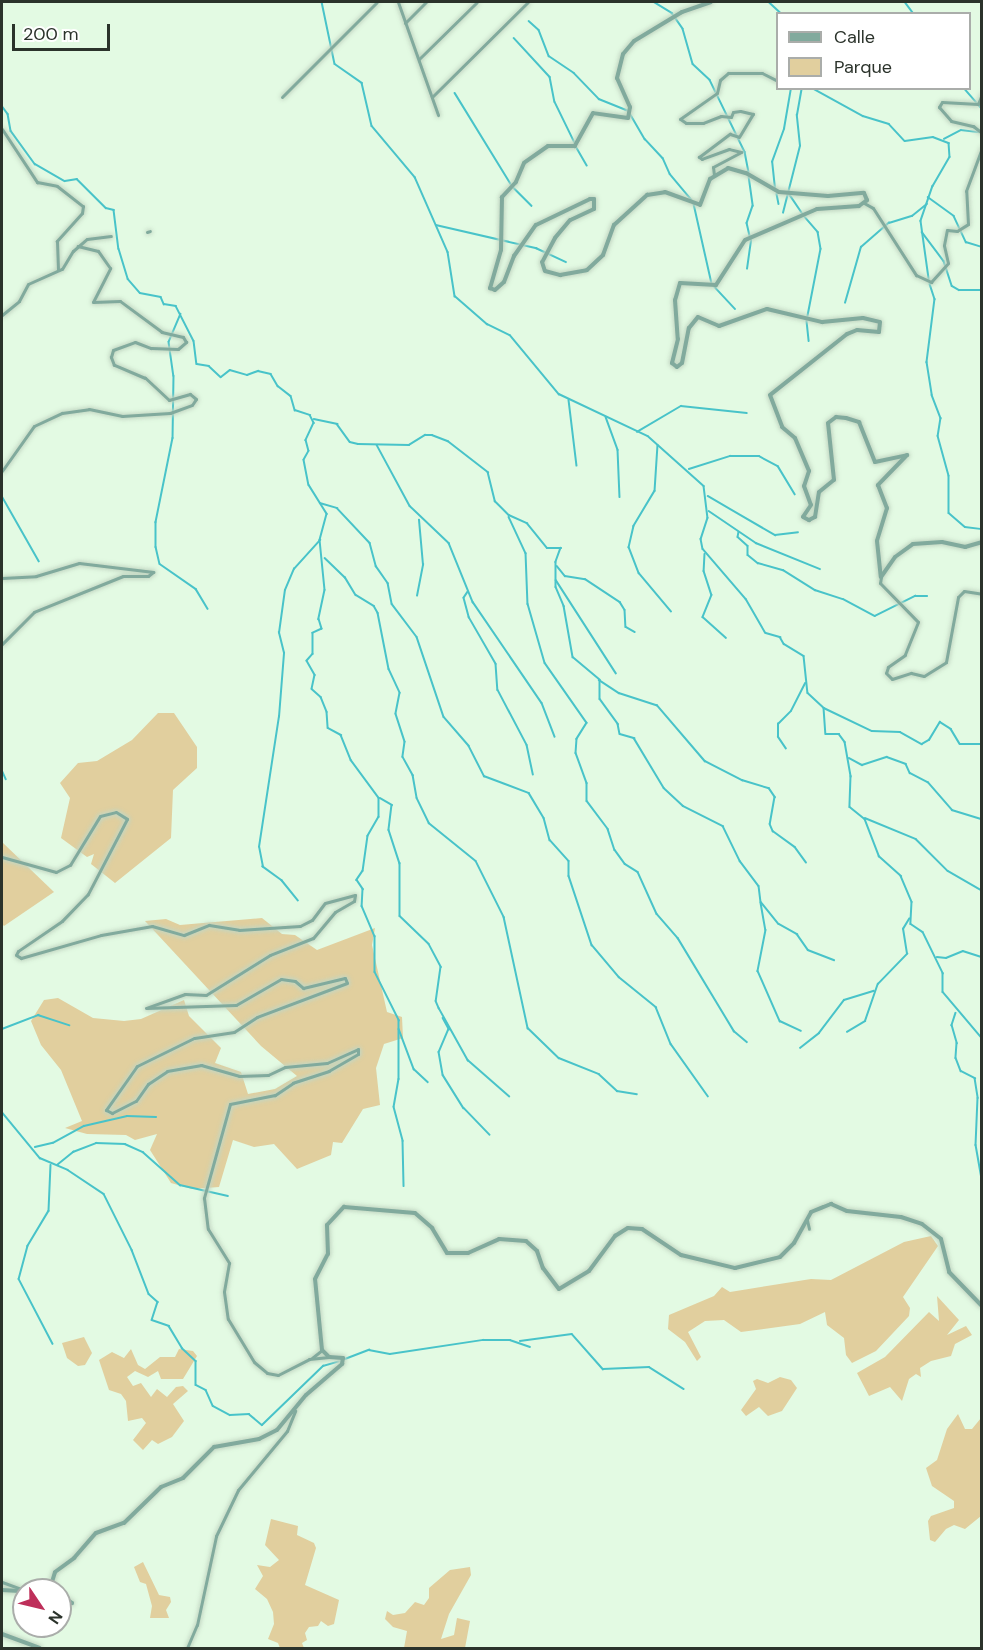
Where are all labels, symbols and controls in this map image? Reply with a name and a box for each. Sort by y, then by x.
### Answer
scale bar [15,12,112,50]
legend [776,12,971,90]
text: 200 m [23,22,79,46]
text: Calle [834,25,875,49]
text: Parque [834,55,892,79]
north arrow [12,1578,72,1638]
text: N [44,1607,67,1628]

